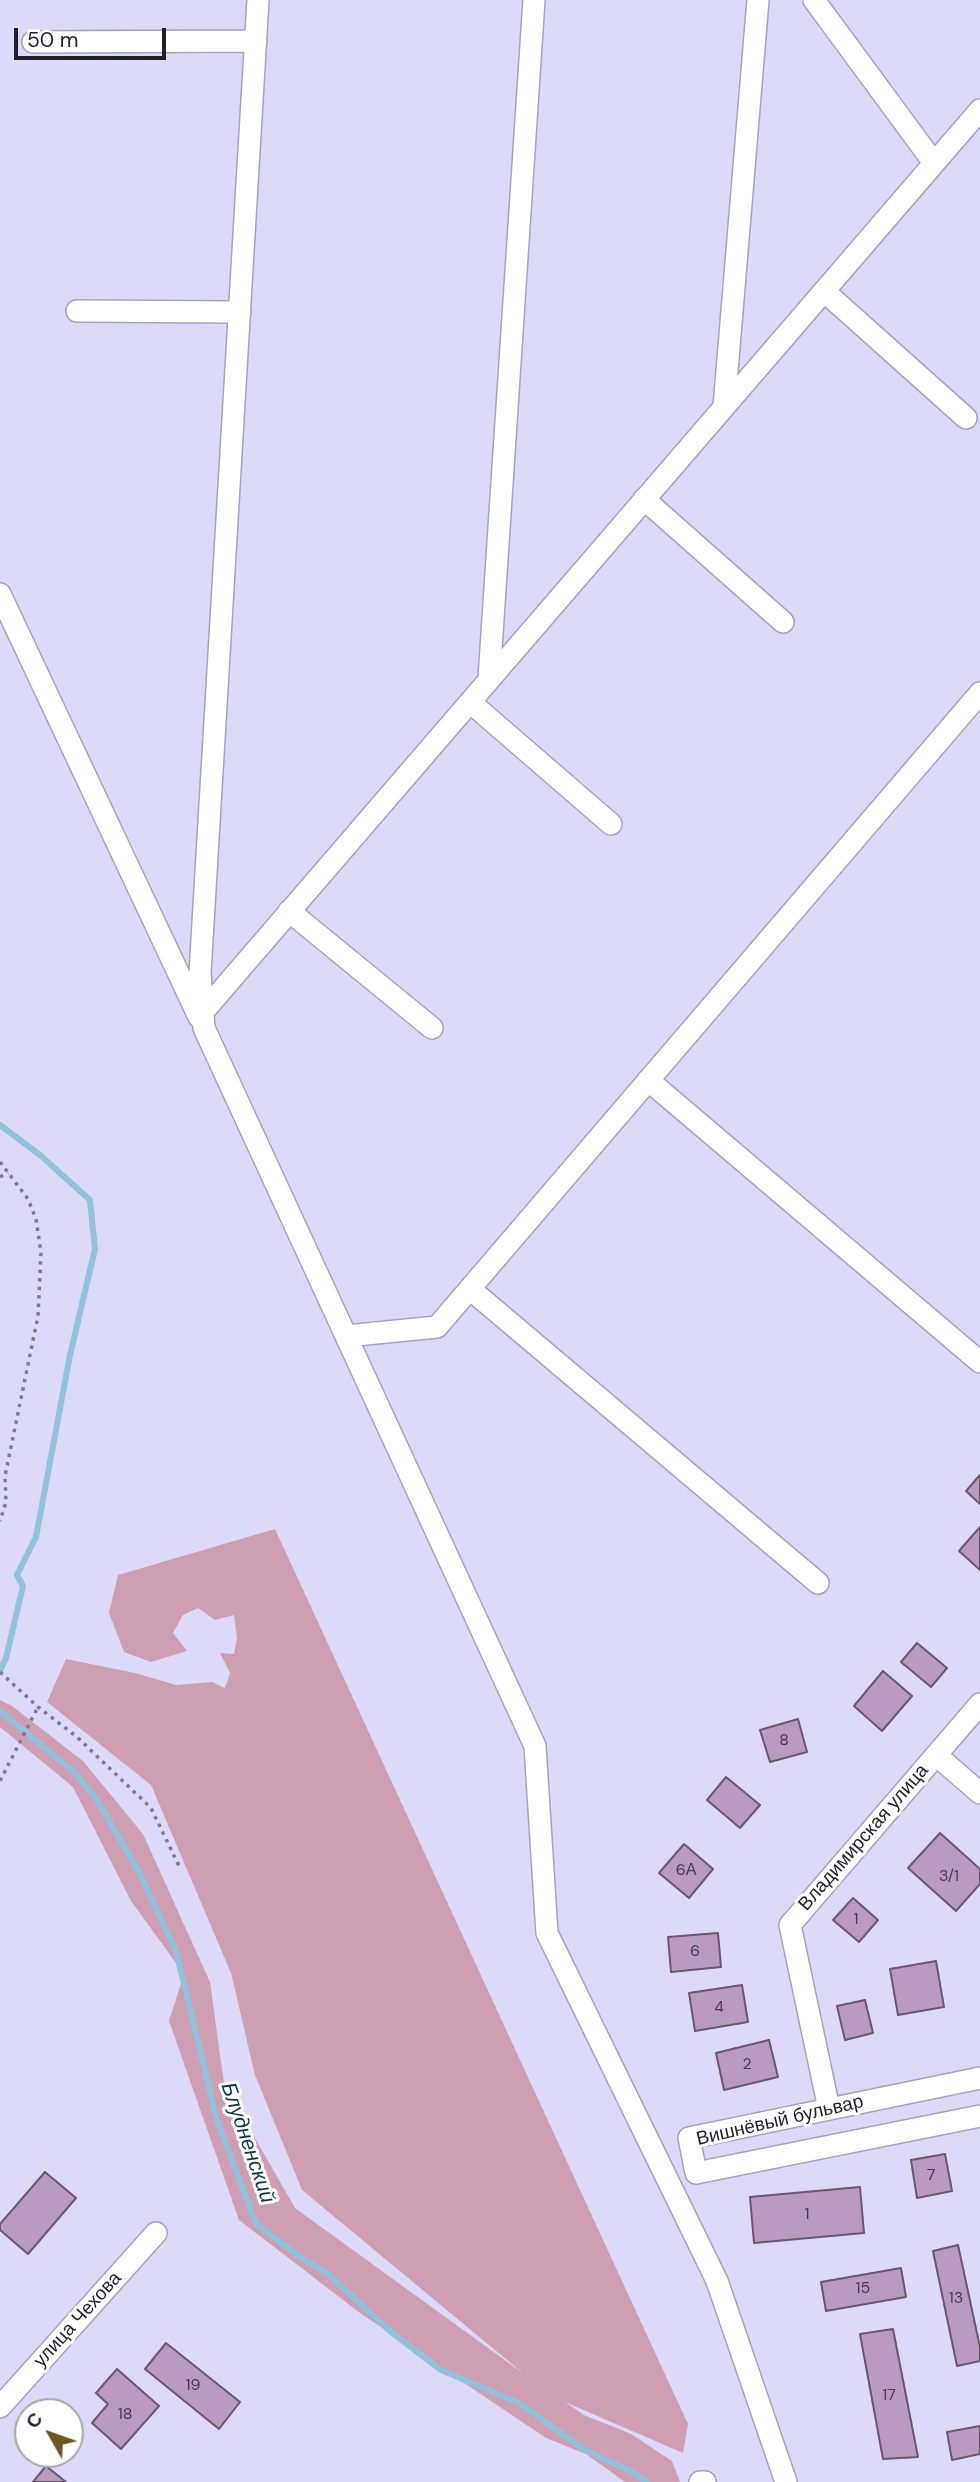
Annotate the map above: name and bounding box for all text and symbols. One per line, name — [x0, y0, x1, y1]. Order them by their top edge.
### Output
scale bar — [18, 14, 170, 58]
text: 50 m — [27, 26, 78, 54]
house number: 8 — [779, 1731, 789, 1751]
street label: Владимирская улица — [794, 1760, 934, 1916]
house number: 6А — [676, 1861, 696, 1881]
house number: 3/1 — [939, 1867, 959, 1887]
house number: 1 — [854, 1910, 858, 1930]
house number: 6 — [690, 1942, 700, 1962]
house number: 4 — [714, 1998, 724, 2018]
house number: 2 — [742, 2055, 752, 2075]
water label: Блудненский — [215, 2079, 279, 2207]
street label: Вишнёвый бульвар — [694, 2091, 866, 2151]
house number: 7 — [927, 2166, 935, 2186]
house number: 1 — [805, 2205, 809, 2225]
street label: улица Чехова — [29, 2268, 127, 2372]
house number: 15 — [856, 2279, 870, 2299]
house number: 13 — [949, 2289, 963, 2309]
house number: 19 — [185, 2376, 201, 2396]
house number: 17 — [882, 2386, 896, 2406]
north arrow — [14, 2398, 84, 2468]
house number: 18 — [118, 2405, 132, 2425]
text: С — [20, 2407, 48, 2434]

